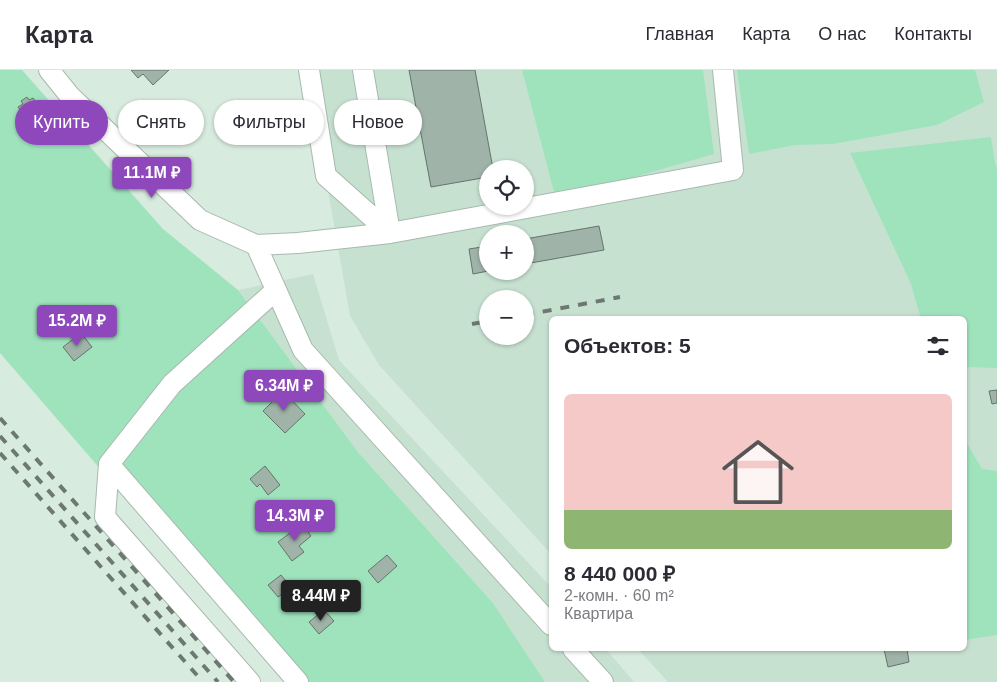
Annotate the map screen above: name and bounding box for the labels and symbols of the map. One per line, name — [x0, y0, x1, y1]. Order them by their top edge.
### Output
pin: 11.1M ₽ — [106, 156, 198, 199]
pin: 15.2M ₽ — [31, 304, 123, 347]
pin: 6.34M ₽ — [238, 370, 330, 412]
pin: 14.3M ₽ — [249, 500, 341, 542]
pin: 8.44M ₽ — [275, 580, 367, 622]

